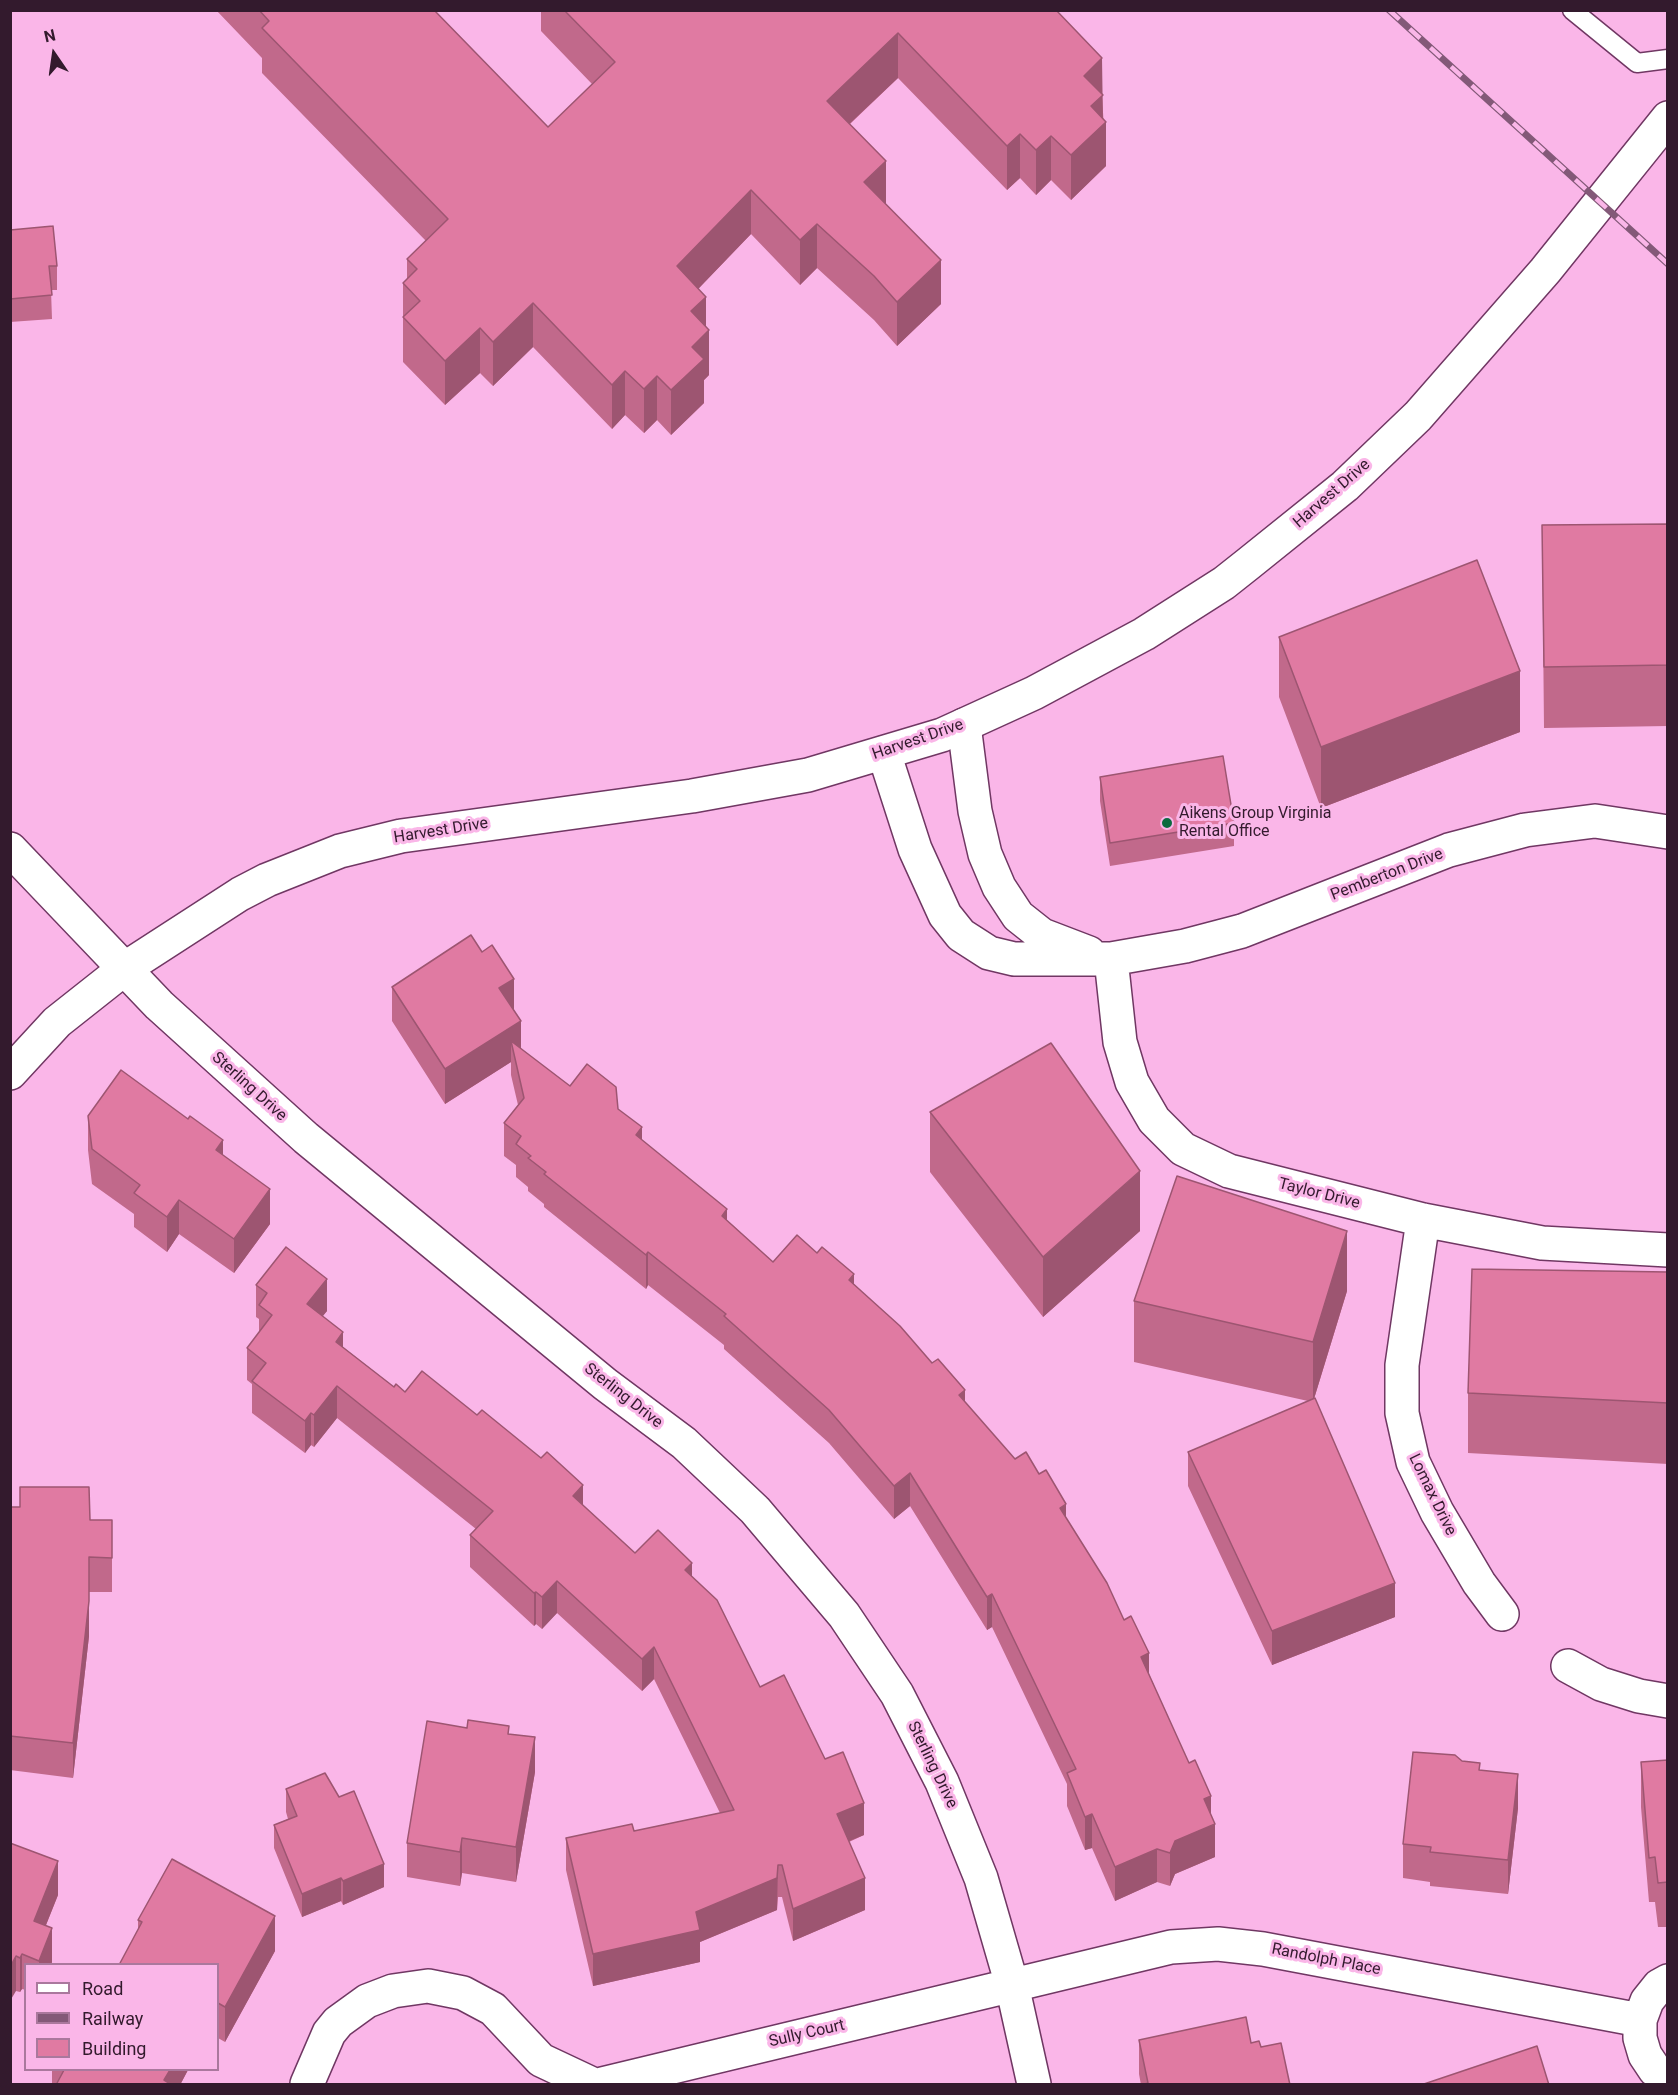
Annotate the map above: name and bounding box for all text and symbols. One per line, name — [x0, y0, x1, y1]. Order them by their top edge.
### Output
north arrow — [24, 24, 84, 84]
text: N — [42, 25, 57, 47]
street label: Harvest Drive — [1290, 456, 1374, 532]
street label: Harvest Drive — [870, 715, 966, 765]
place label: Aikens Group Virginia Rental Office — [1179, 804, 1332, 842]
street label: Harvest Drive — [392, 814, 490, 848]
marker: Aikens Group Virginia Rental Office — [1160, 816, 1174, 830]
street label: Pemberton Drive — [1328, 845, 1446, 905]
street label: Sterling Drive — [208, 1048, 290, 1126]
street label: Taylor Drive — [1276, 1175, 1362, 1213]
street label: Sterling Drive — [580, 1359, 666, 1433]
street label: Lomax Drive — [1404, 1451, 1460, 1539]
street label: Sterling Drive — [903, 1718, 961, 1812]
street label: Randolph Place — [1270, 1940, 1382, 1980]
legend — [24, 1963, 219, 2071]
text: Road — [82, 1978, 123, 1999]
text: Railway — [82, 2008, 143, 2029]
street label: Sully Court — [767, 2016, 847, 2052]
text: Building — [82, 2038, 146, 2059]

